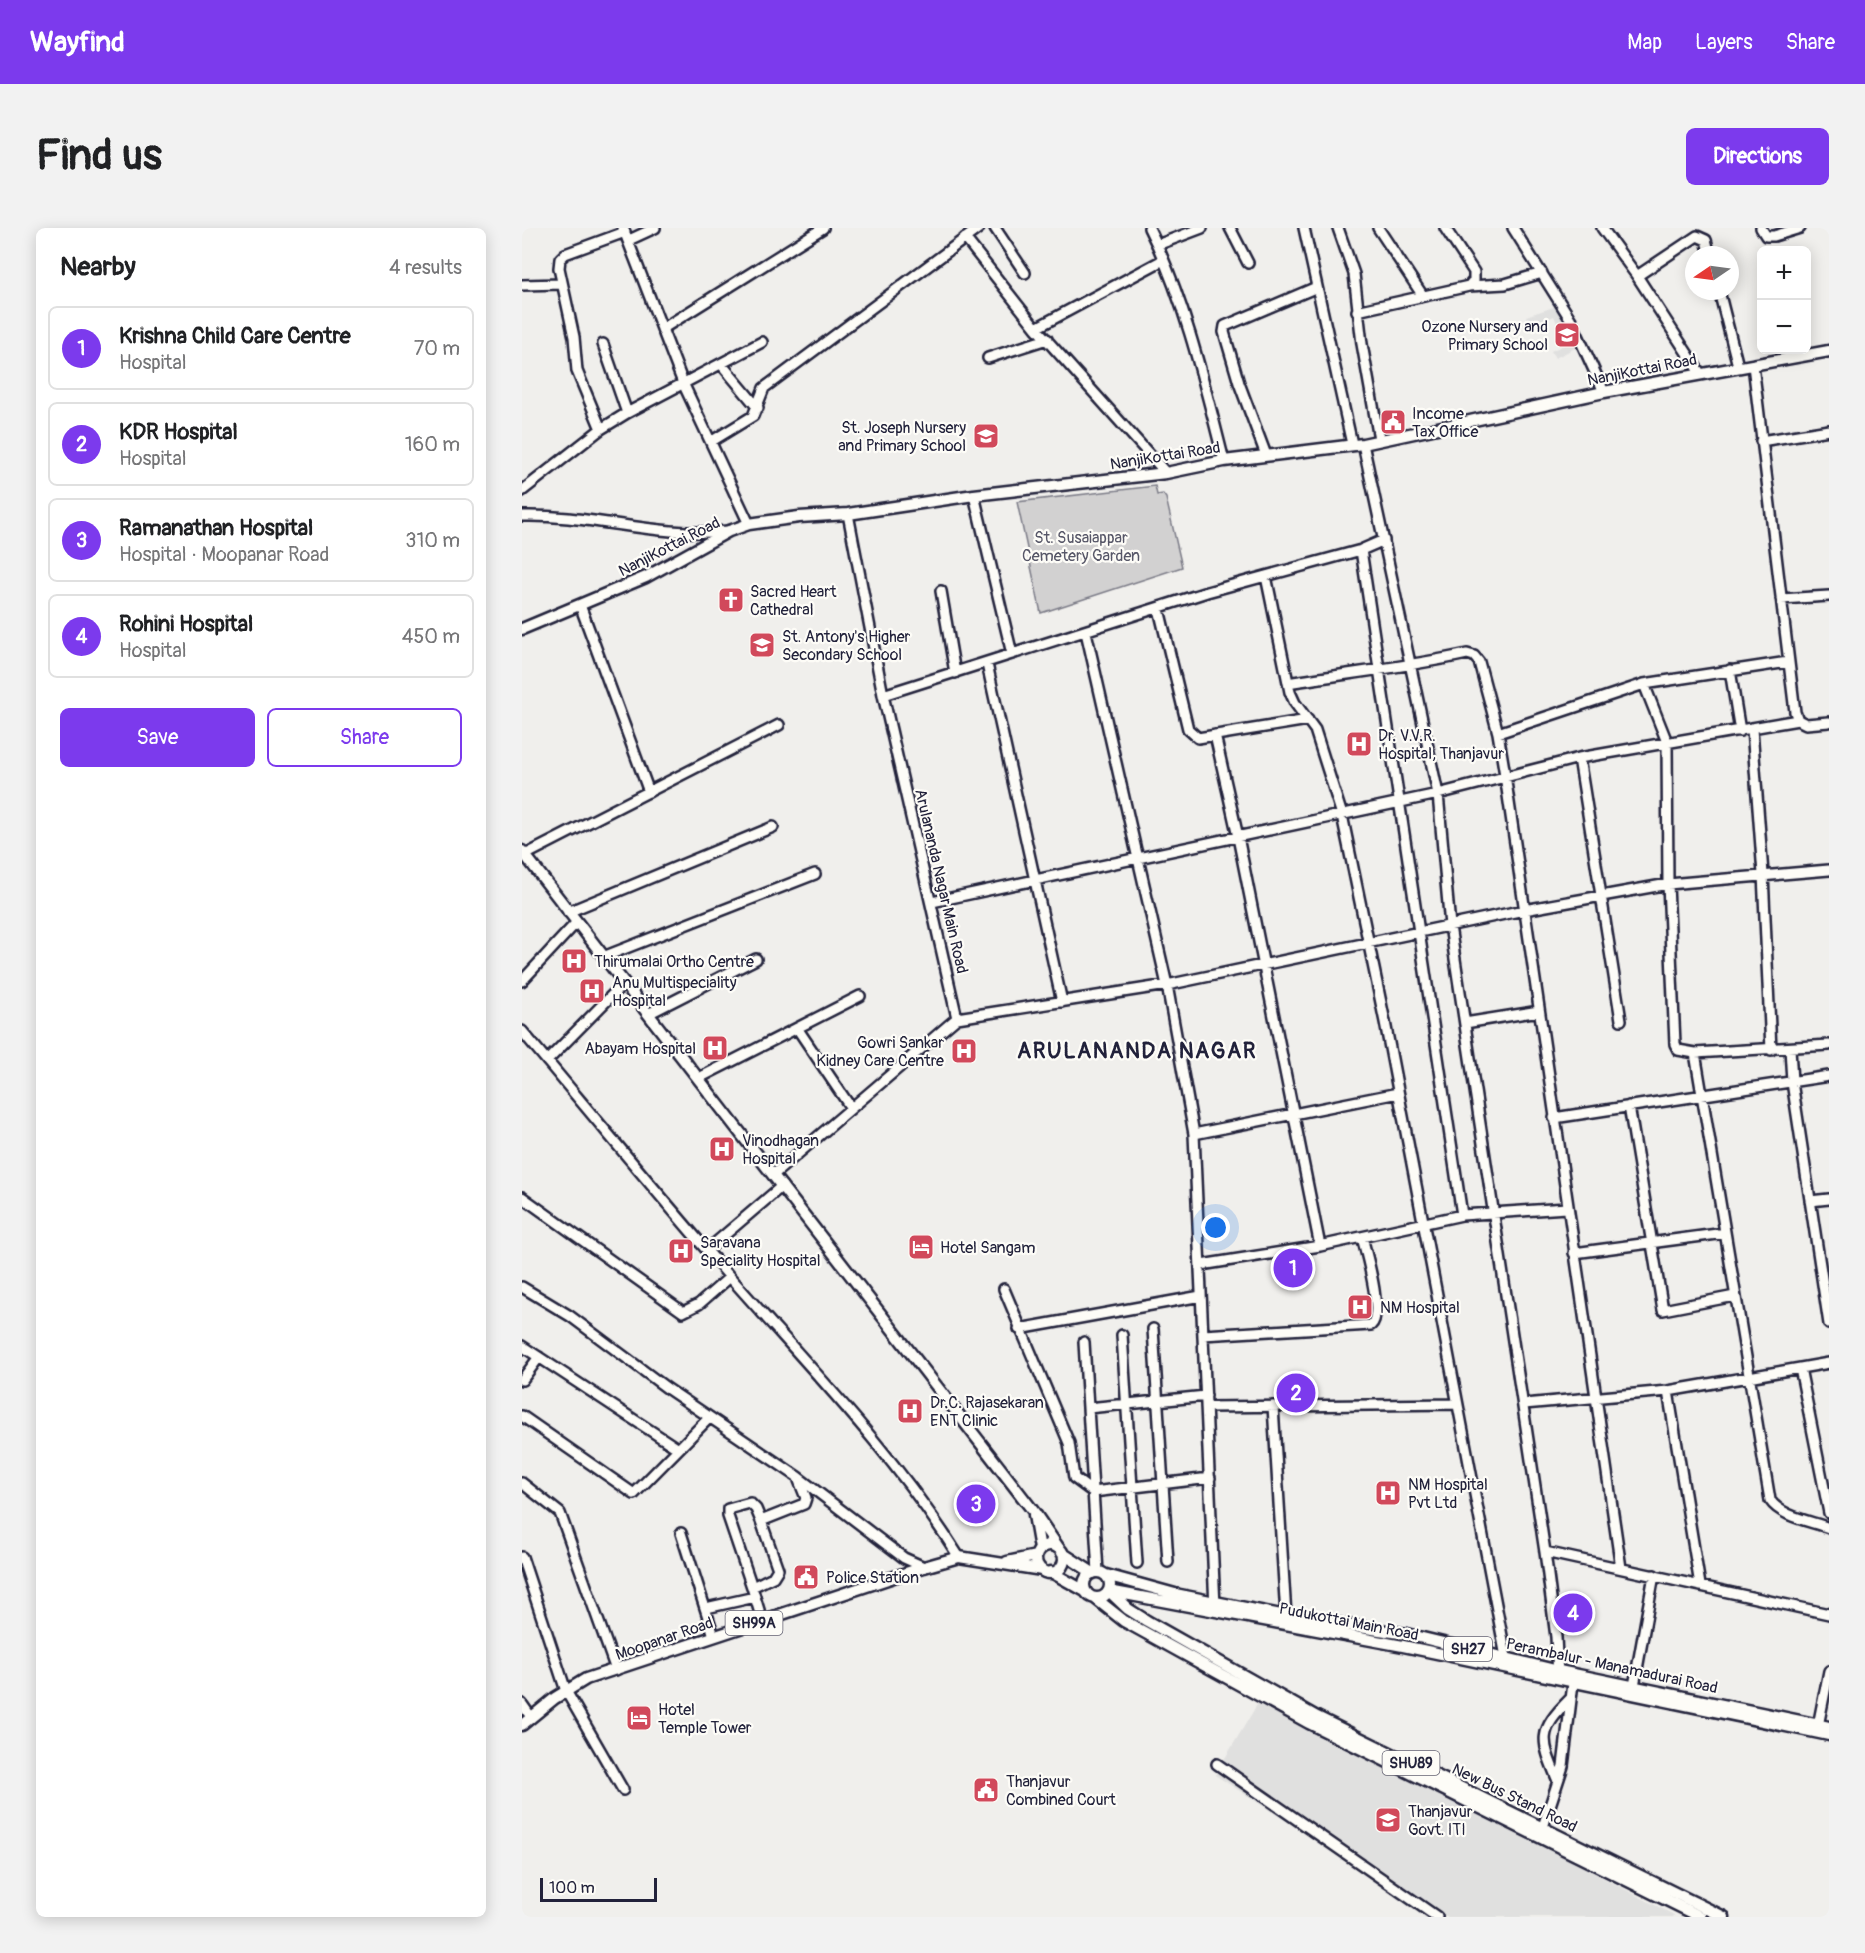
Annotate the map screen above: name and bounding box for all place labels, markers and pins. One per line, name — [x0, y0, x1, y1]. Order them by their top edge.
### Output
place label: Ozone Nursery and Primary School — [1421, 317, 1548, 355]
school or university icon: Ozone Nursery and Primary School — [1552, 320, 1582, 350]
place label: Income Tax Office — [1412, 404, 1478, 442]
public building icon: Income Tax Office — [1378, 407, 1408, 437]
place label: St. Joseph Nursery and Primary School — [838, 418, 966, 456]
school or university icon: St. Joseph Nursery and Primary School — [971, 421, 1001, 451]
place label: Sacred Heart Cathedral — [750, 582, 837, 620]
church icon: Sacred Heart Cathedral — [716, 585, 746, 615]
place label: St. Antony's Higher Secondary School — [782, 627, 911, 665]
school or university icon: St. Antony's Higher Secondary School — [747, 630, 777, 660]
place label: Dr. V.V.R. Hospital, Thanjavur — [1378, 726, 1504, 764]
hospital icon: Dr. V.V.R. Hospital, Thanjavur — [1344, 729, 1374, 759]
hospital icon: Thirumalai Ortho Centre — [559, 946, 589, 976]
place label: Thirumalai Ortho Centre — [594, 952, 754, 972]
place label: Anu Multispeciality Hospital — [612, 973, 737, 1011]
hospital icon: Anu Multispeciality Hospital — [577, 976, 607, 1006]
hospital icon: Abayam Hospital — [700, 1033, 730, 1063]
place label: Gowri Sankar Kidney Care Centre — [816, 1033, 944, 1071]
hospital icon: Gowri Sankar Kidney Care Centre — [949, 1036, 979, 1066]
place label: Abayam Hospital — [584, 1039, 696, 1059]
place label: Vinodhagan Hospital — [742, 1131, 819, 1169]
hospital icon: Vinodhagan Hospital — [707, 1134, 737, 1164]
hotel icon: Hotel Sangam — [906, 1232, 936, 1262]
place label: Saravana Speciality Hospital — [700, 1233, 821, 1271]
hospital icon: Saravana Speciality Hospital — [666, 1236, 696, 1266]
place label: Hotel Sangam — [940, 1238, 1035, 1258]
pin: 1 — [1274, 1246, 1312, 1290]
hospital icon: NM Hospital — [1345, 1292, 1375, 1322]
place label: NM Hospital — [1380, 1298, 1460, 1318]
pin: 2 — [1276, 1370, 1316, 1416]
place label: Dr.C. Rajasekaran ENT Clinic — [930, 1393, 1044, 1431]
hospital icon: Dr.C. Rajasekaran ENT Clinic — [895, 1396, 925, 1426]
place label: NM Hospital Pvt Ltd — [1408, 1475, 1488, 1513]
hospital icon: NM Hospital Pvt Ltd — [1373, 1478, 1403, 1508]
pin: 3 — [956, 1482, 996, 1526]
public building icon: Police Station — [791, 1562, 821, 1592]
place label: Police Station — [826, 1568, 919, 1588]
pin: 4 — [1554, 1590, 1592, 1636]
place label: Hotel Temple Tower — [658, 1700, 752, 1738]
hotel icon: Hotel Temple Tower — [624, 1703, 654, 1733]
place label: Thanjavur Combined Court — [1006, 1772, 1116, 1810]
public building icon: Thanjavur Combined Court — [971, 1775, 1001, 1805]
place label: Thanjavur Govt. ITI — [1408, 1802, 1473, 1840]
school or university icon: Thanjavur Govt. ITI — [1373, 1805, 1403, 1835]

